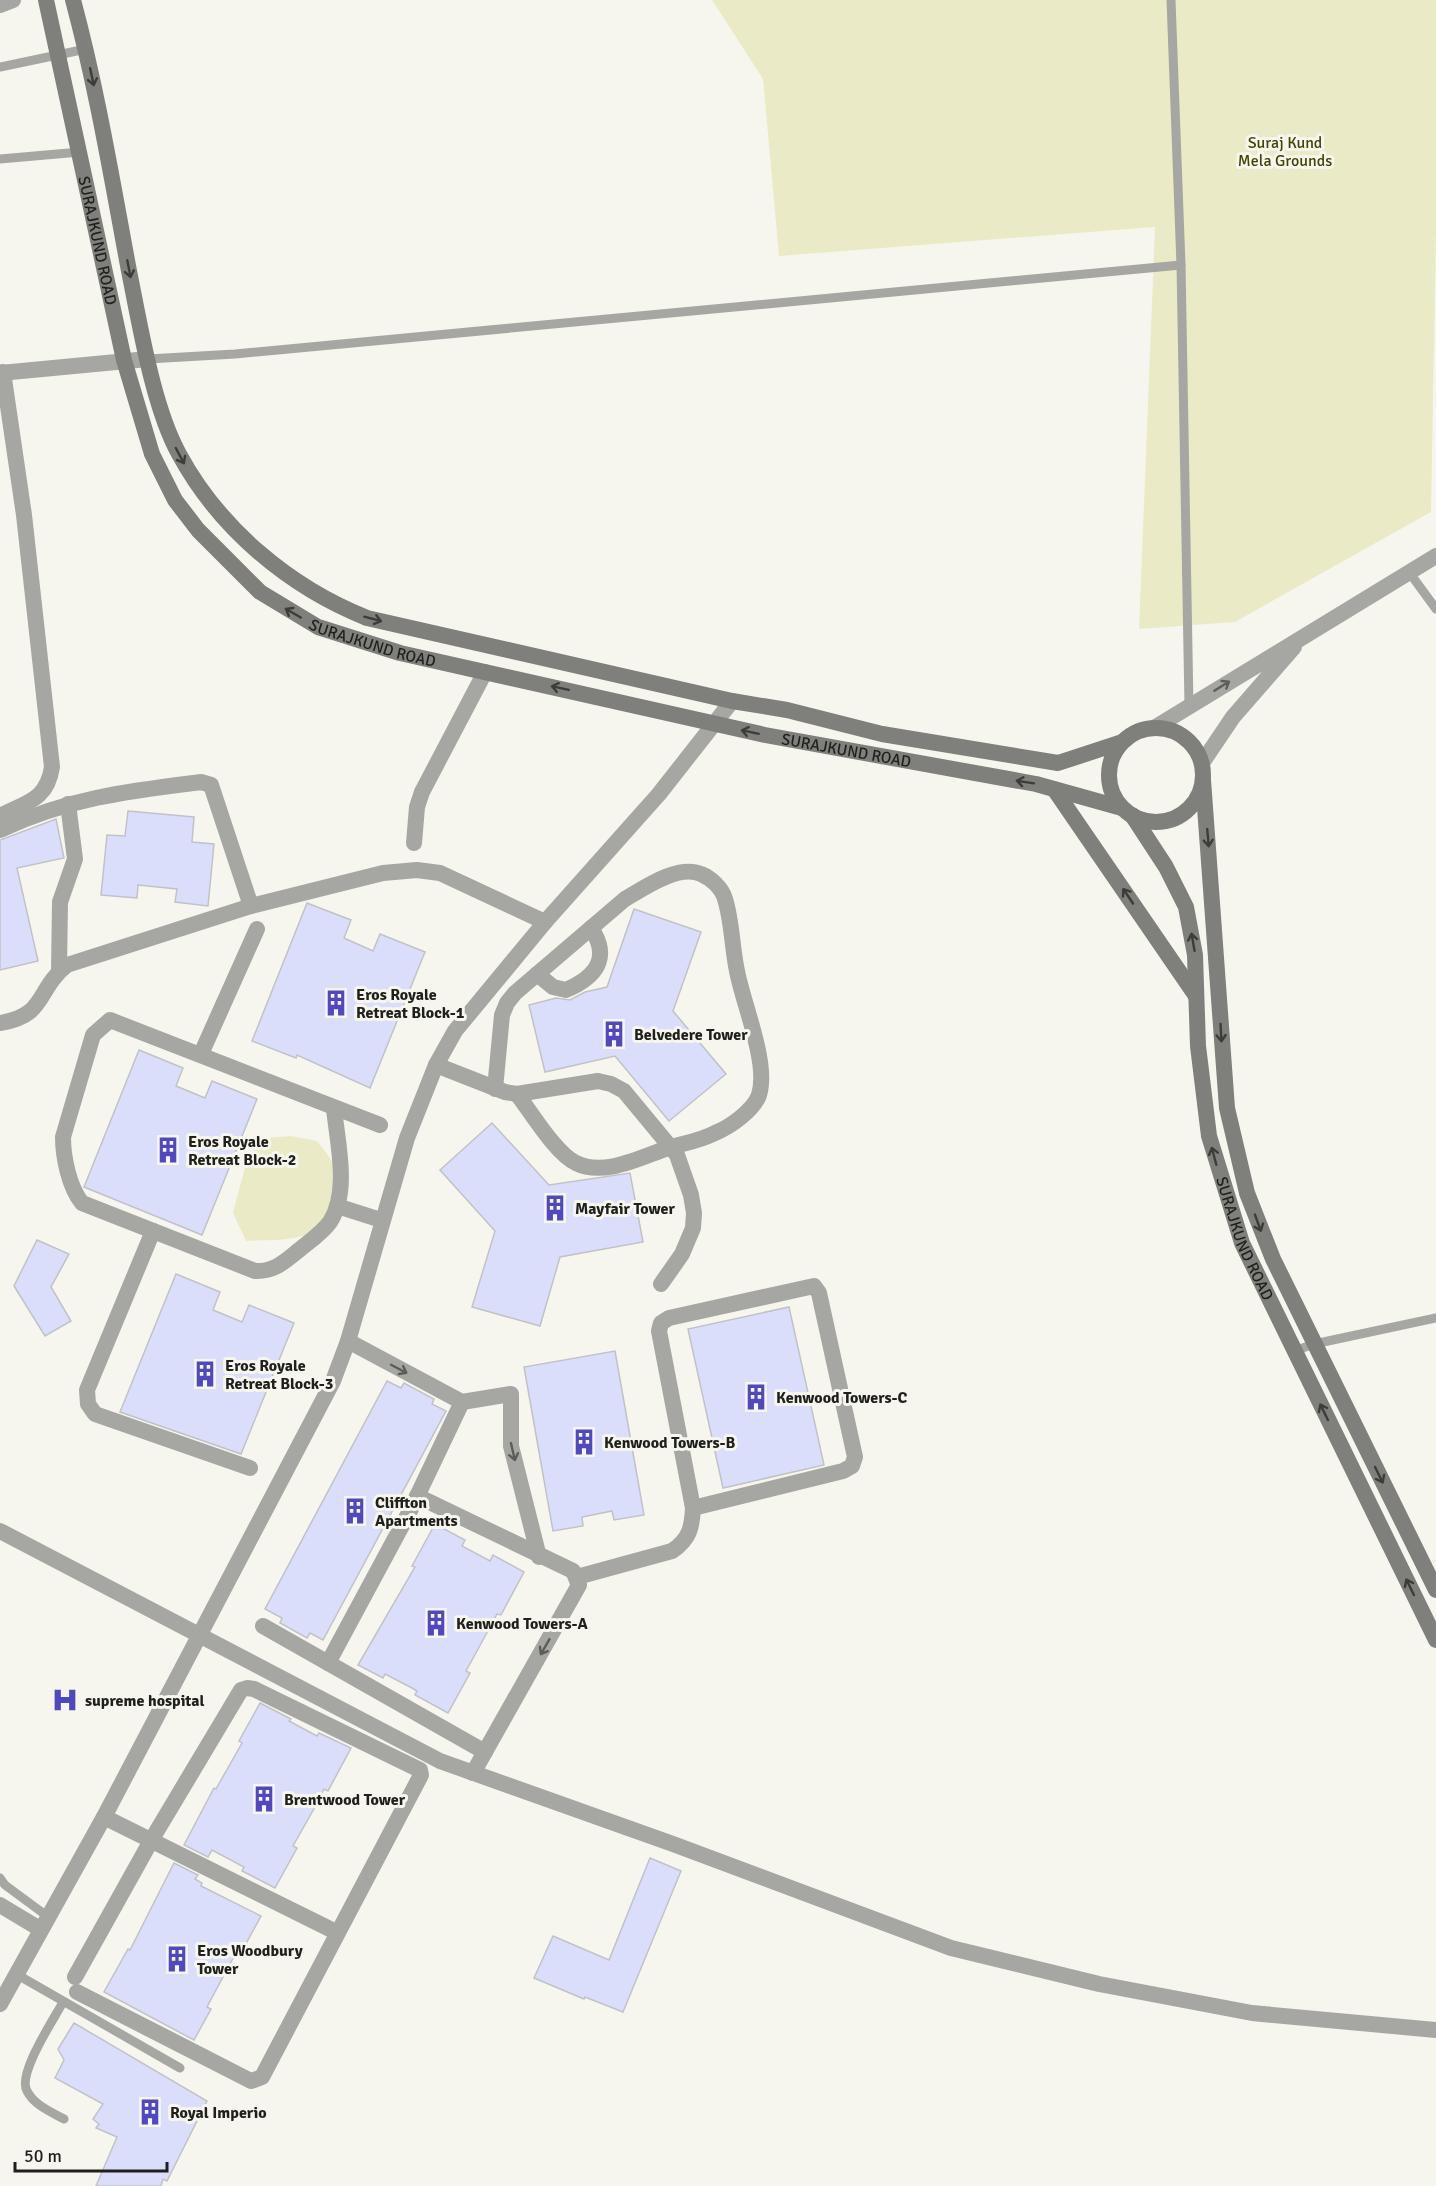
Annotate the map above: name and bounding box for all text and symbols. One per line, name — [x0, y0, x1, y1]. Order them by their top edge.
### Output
one-way arrow — [86, 68, 98, 87]
park label: Suraj Kund Mela Grounds — [1238, 133, 1332, 171]
street label: SURAJKUND ROAD — [73, 174, 121, 307]
one-way arrow — [124, 258, 135, 278]
one-way arrow — [175, 447, 187, 465]
one-way arrow — [285, 607, 302, 619]
one-way arrow — [363, 614, 382, 625]
street label: SURAJKUND ROAD — [305, 615, 438, 672]
one-way arrow — [1213, 679, 1230, 691]
one-way arrow — [551, 682, 570, 694]
one-way arrow — [741, 726, 760, 737]
street label: SURAJKUND ROAD — [780, 729, 913, 772]
one-way arrow — [1015, 776, 1035, 787]
one-way arrow — [1203, 828, 1214, 848]
one-way arrow — [1121, 888, 1134, 905]
one-way arrow — [1187, 933, 1198, 952]
place label: Eros Royale Retreat Block-1 — [356, 985, 465, 1023]
building icon: Eros Royale Retreat Block-1 — [321, 988, 351, 1018]
building icon: Belvedere Tower — [599, 1019, 629, 1049]
one-way arrow — [1215, 1022, 1226, 1042]
place label: Belvedere Tower — [634, 1025, 748, 1045]
place label: Eros Royale Retreat Block-2 — [188, 1132, 297, 1170]
building icon: Eros Royale Retreat Block-2 — [153, 1135, 183, 1165]
one-way arrow — [1208, 1147, 1220, 1166]
street label: SURAJKUND ROAD — [1211, 1174, 1277, 1304]
building icon: Mayfair Tower — [540, 1193, 570, 1223]
place label: Mayfair Tower — [575, 1199, 676, 1219]
one-way arrow — [1254, 1213, 1265, 1232]
place label: Eros Royale Retreat Block-3 — [225, 1356, 334, 1394]
building icon: Eros Royale Retreat Block-3 — [190, 1359, 220, 1389]
one-way arrow — [390, 1363, 407, 1375]
building icon: Kenwood Towers-C — [741, 1382, 771, 1412]
place label: Kenwood Towers-C — [776, 1388, 908, 1408]
one-way arrow — [1318, 1404, 1329, 1422]
building icon: Kenwood Towers-B — [569, 1427, 599, 1457]
place label: Kenwood Towers-B — [604, 1433, 736, 1453]
one-way arrow — [507, 1443, 519, 1462]
one-way arrow — [1374, 1465, 1385, 1483]
place label: Cliffton Apartments — [375, 1493, 458, 1531]
building icon: Cliffton Apartments — [340, 1496, 370, 1526]
one-way arrow — [1404, 1579, 1416, 1597]
building icon: Kenwood Towers-A — [421, 1608, 451, 1638]
place label: Kenwood Towers-A — [456, 1614, 589, 1634]
one-way arrow — [539, 1639, 551, 1656]
hospital icon: supreme hospital — [50, 1685, 80, 1715]
place label: supreme hospital — [85, 1691, 205, 1711]
building icon: Brentwood Tower — [249, 1784, 279, 1814]
place label: Brentwood Tower — [284, 1790, 406, 1810]
place label: Eros Woodbury Tower — [197, 1941, 303, 1979]
building icon: Eros Woodbury Tower — [162, 1944, 192, 1974]
building icon: Royal Imperio — [135, 2097, 165, 2127]
place label: Royal Imperio — [170, 2103, 267, 2123]
scale bar — [15, 2135, 166, 2173]
text: 50 m — [24, 2145, 62, 2167]

